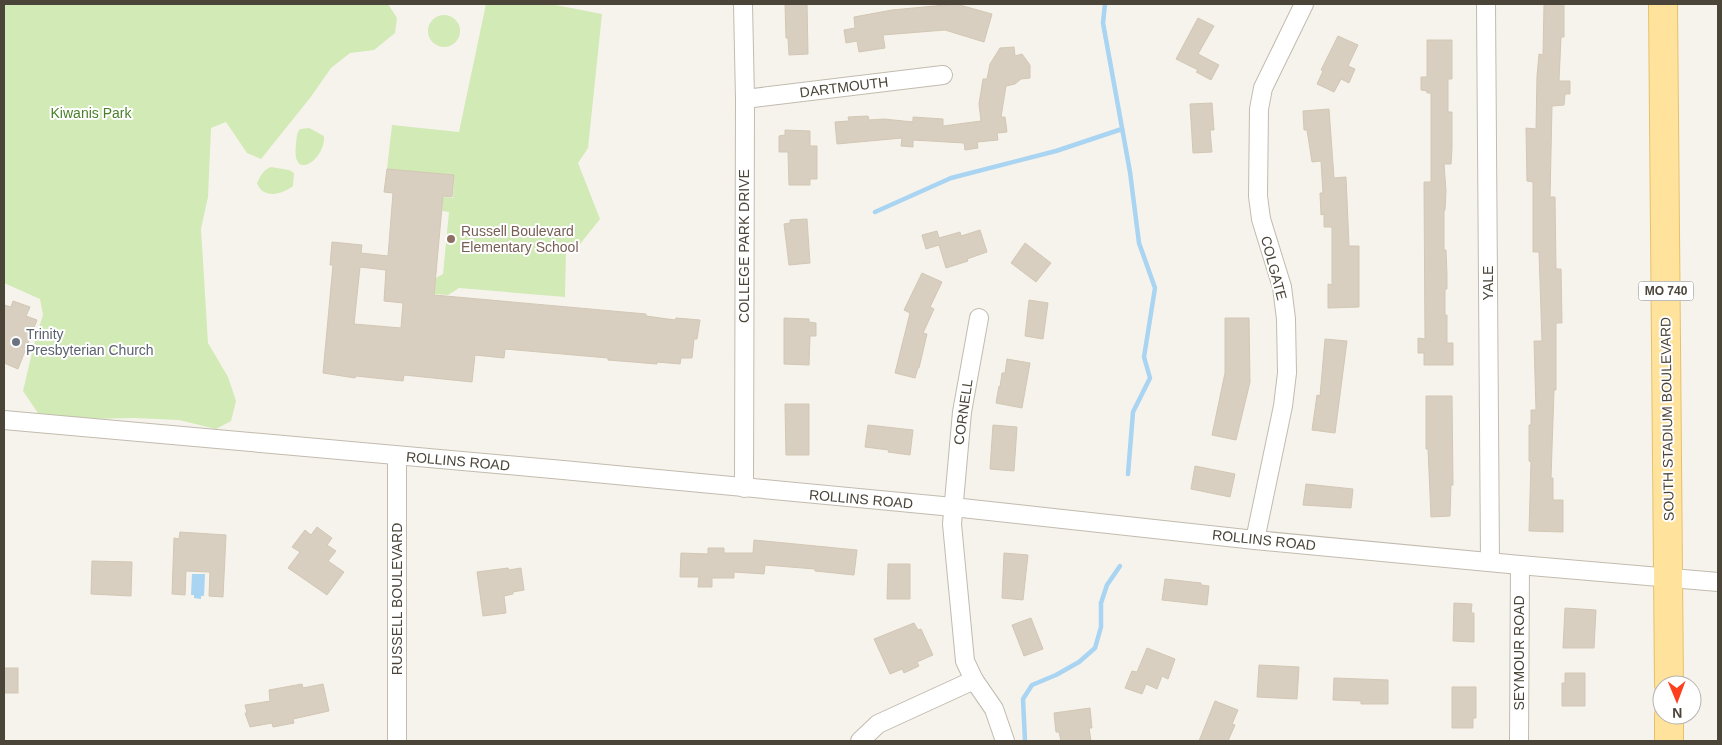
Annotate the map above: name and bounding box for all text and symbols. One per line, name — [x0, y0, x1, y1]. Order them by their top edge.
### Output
street label: DARTMOUTH — [799, 74, 889, 100]
park label: Kiwanis Park — [51, 105, 132, 121]
street label: COLLEGE PARK DRIVE — [736, 169, 752, 323]
place label: Russell Boulevard Elementary School — [461, 223, 579, 255]
marker: Russell Boulevard Elementary School — [445, 233, 457, 245]
street label: COLGATE — [1258, 234, 1290, 302]
street label: YALE — [1480, 266, 1496, 300]
road number: MO 740 — [1638, 282, 1694, 300]
street label: SOUTH STADIUM BOULEVARD — [1657, 317, 1677, 521]
place label: Trinity Presbyterian Church — [26, 326, 154, 358]
marker: Trinity Presbyterian Church — [10, 336, 22, 348]
street label: CORNELL — [950, 378, 976, 446]
street label: ROLLINS ROAD — [405, 448, 511, 474]
street label: ROLLINS ROAD — [808, 486, 914, 512]
street label: RUSSELL BOULEVARD — [389, 523, 405, 675]
street label: ROLLINS ROAD — [1211, 527, 1317, 553]
street label: SEYMOUR ROAD — [1511, 595, 1527, 711]
north arrow — [1652, 675, 1702, 725]
text: N — [1672, 705, 1682, 721]

